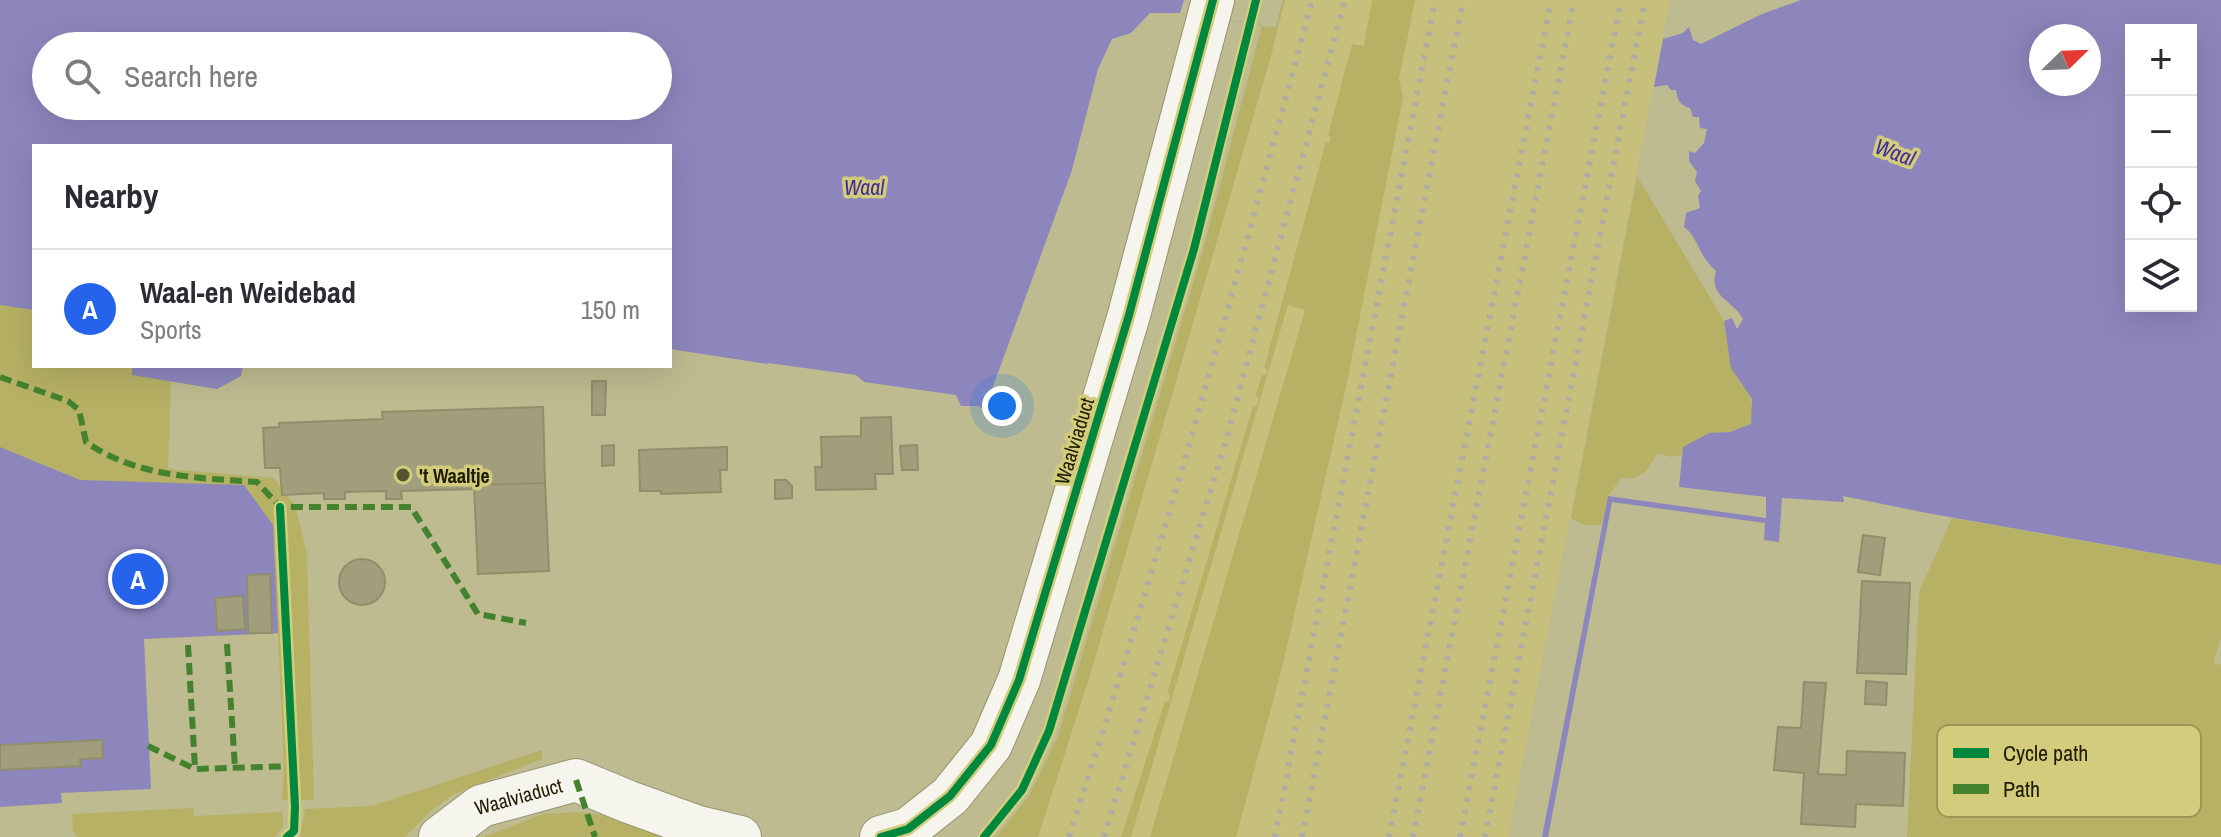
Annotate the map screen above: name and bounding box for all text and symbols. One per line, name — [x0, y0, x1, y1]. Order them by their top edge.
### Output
north arrow — [2029, 24, 2101, 96]
map controls — [2125, 24, 2197, 312]
button: + — [2125, 24, 2197, 96]
search box — [32, 32, 672, 120]
icon: search — [60, 54, 104, 98]
text: Search here — [124, 56, 258, 96]
button: − — [2125, 96, 2197, 168]
water label: Waal — [1871, 131, 1920, 173]
button: locate — [2125, 168, 2197, 240]
water label: Waal — [844, 172, 885, 202]
text: Nearby — [64, 173, 159, 219]
button: layers — [2125, 240, 2197, 312]
text: Waal-en Weidebad — [140, 272, 356, 312]
text: A — [82, 292, 98, 327]
text: 150 m — [581, 292, 640, 327]
text: Sports — [140, 312, 202, 347]
your location — [982, 386, 1022, 426]
street label: Waalviaduct — [1048, 394, 1100, 488]
place label: 't Waaltje — [419, 462, 490, 489]
marker: 't Waaltje — [394, 466, 412, 484]
pin: A — [112, 549, 164, 609]
legend — [1937, 725, 2201, 817]
text: Cycle path — [2003, 738, 2088, 768]
street label: Waalviaduct — [471, 771, 565, 821]
text: Path — [2003, 774, 2040, 804]

